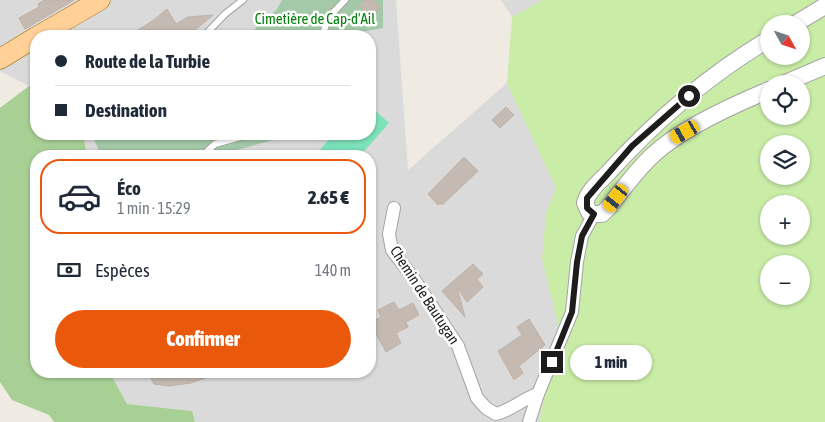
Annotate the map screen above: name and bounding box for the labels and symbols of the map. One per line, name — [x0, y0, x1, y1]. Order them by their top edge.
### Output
park label: Cimetière de Cap-d'Ail — [255, 10, 375, 27]
north arrow — [760, 15, 810, 65]
route start — [678, 85, 700, 107]
car — [668, 118, 701, 146]
car — [600, 182, 631, 214]
street label: Chemin de Bautugan — [387, 243, 463, 347]
callout: 1 min — [570, 344, 652, 380]
route end — [541, 351, 563, 373]

